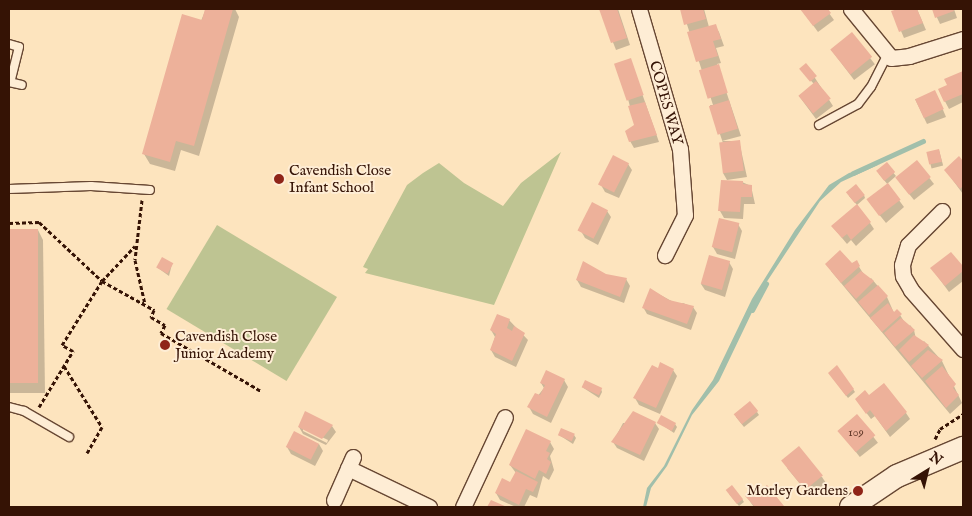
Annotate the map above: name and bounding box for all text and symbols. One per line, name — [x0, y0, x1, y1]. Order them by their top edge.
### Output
street label: COPES WAY — [645, 59, 687, 147]
place label: Cavendish Close Infant School — [289, 161, 391, 196]
marker: Cavendish Close Infant School — [273, 173, 285, 185]
place label: Cavendish Close Junior Academy — [175, 327, 277, 362]
marker: Cavendish Close Junior Academy — [159, 339, 171, 351]
house number: 109 — [848, 426, 864, 440]
north arrow — [902, 446, 952, 496]
text: N — [926, 448, 946, 470]
place label: Morley Gardens — [747, 482, 848, 500]
marker: Morley Gardens — [852, 485, 864, 497]

